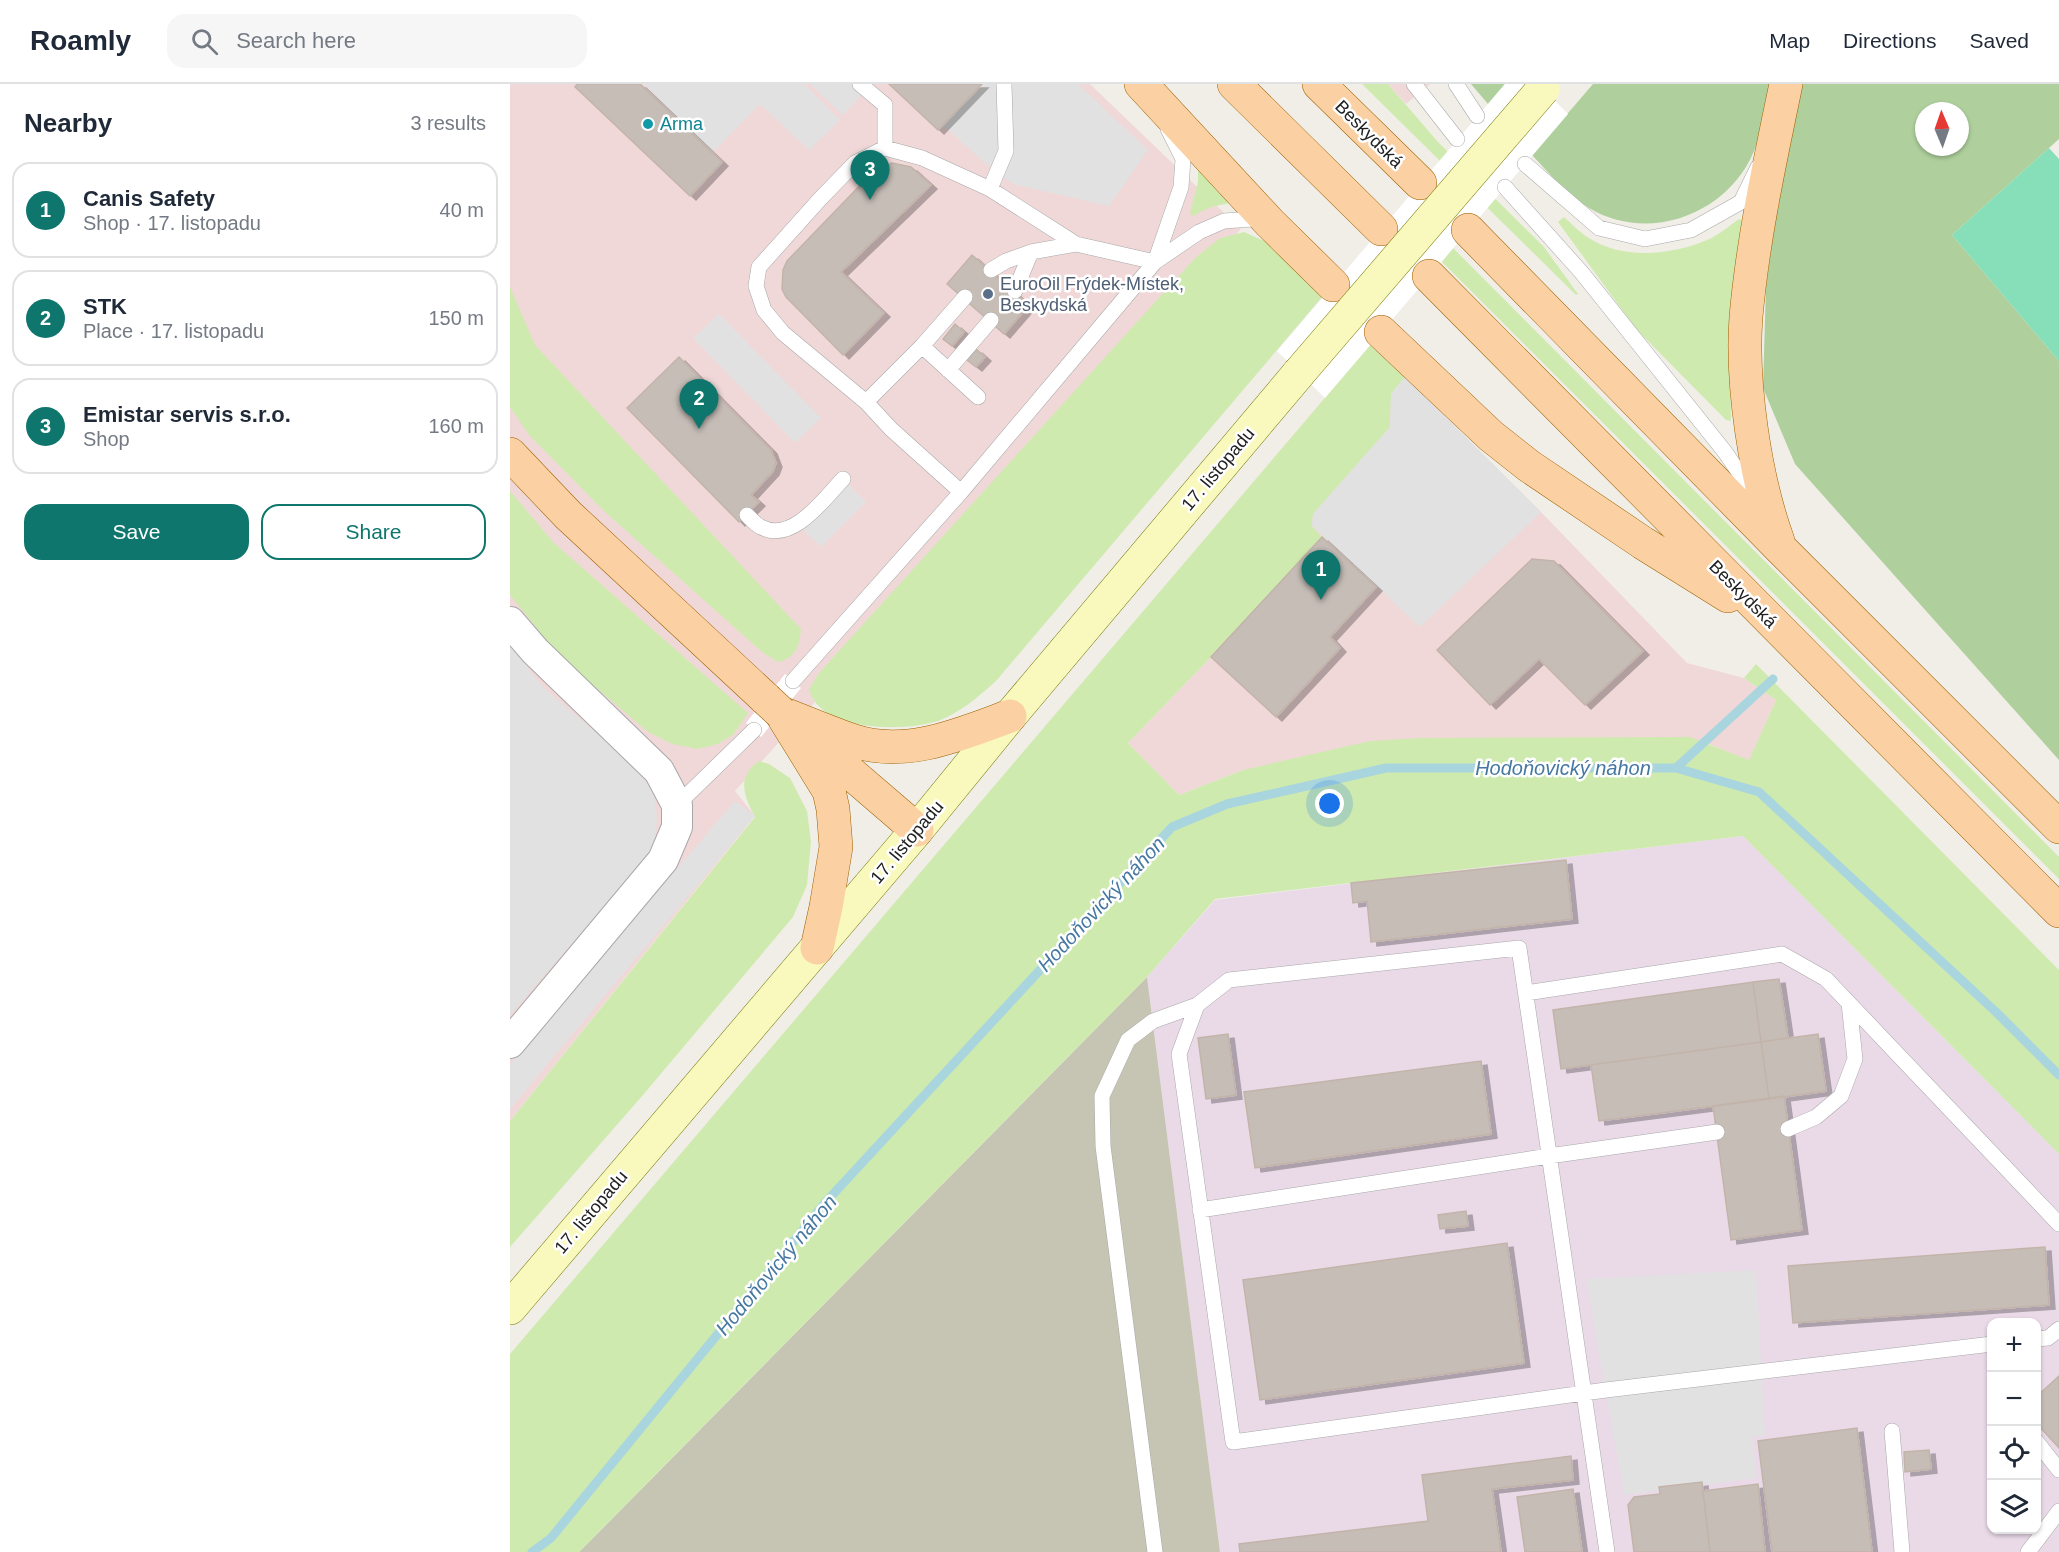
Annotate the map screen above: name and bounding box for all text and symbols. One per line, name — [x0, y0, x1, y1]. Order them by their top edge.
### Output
search box — [167, 14, 587, 68]
text: Roamly — [30, 25, 131, 56]
icon: search — [188, 25, 221, 58]
text: Search here — [236, 28, 356, 53]
text: Map — [1769, 29, 1810, 52]
text: Directions — [1843, 29, 1936, 52]
text: Saved — [1969, 29, 2029, 52]
street label: Beskydská — [1331, 96, 1408, 173]
north arrow — [1915, 102, 1969, 156]
text: Nearby — [24, 108, 112, 138]
text: 3 results — [410, 112, 486, 134]
place label: Arma — [660, 114, 704, 134]
marker: Arma — [641, 117, 655, 131]
pin: 3 — [850, 150, 890, 200]
text: Canis Safety — [83, 186, 215, 211]
text: 1 — [40, 199, 51, 221]
text: 40 m — [440, 199, 484, 221]
text: Shop · 17. listopadu — [83, 212, 261, 234]
place label: EuroOil Frýdek-Místek, Beskydská — [1000, 274, 1184, 315]
marker: EuroOil Frýdek-Místek, Beskydská — [981, 287, 995, 301]
text: STK — [83, 294, 127, 319]
text: 2 — [40, 307, 51, 329]
text: 150 m — [428, 307, 484, 329]
text: Place · 17. listopadu — [83, 320, 264, 342]
pin: 2 — [680, 380, 718, 429]
text: Emistar servis s.r.o. — [83, 402, 291, 427]
text: 3 — [40, 415, 51, 437]
text: 160 m — [428, 415, 484, 437]
street label: 17. listopadu — [1178, 423, 1258, 515]
text: Shop — [83, 428, 130, 450]
button: Save — [24, 504, 249, 560]
button: Share — [261, 504, 486, 560]
pin: 1 — [1302, 550, 1340, 600]
street label: Beskydská — [1705, 556, 1782, 633]
water label: Hodoňovický náhon — [1475, 757, 1651, 779]
your location — [1315, 789, 1344, 818]
street label: 17. listopadu — [867, 796, 947, 888]
water label: Hodoňovický náhon — [1033, 832, 1169, 976]
street label: 17. listopadu — [551, 1166, 631, 1258]
water label: Hodoňovický náhon — [711, 1191, 841, 1339]
map controls — [1987, 1318, 2041, 1534]
button: + — [1987, 1318, 2041, 1372]
button: − — [1987, 1372, 2041, 1426]
button: locate — [1987, 1426, 2041, 1480]
button: layers — [1987, 1480, 2041, 1534]

